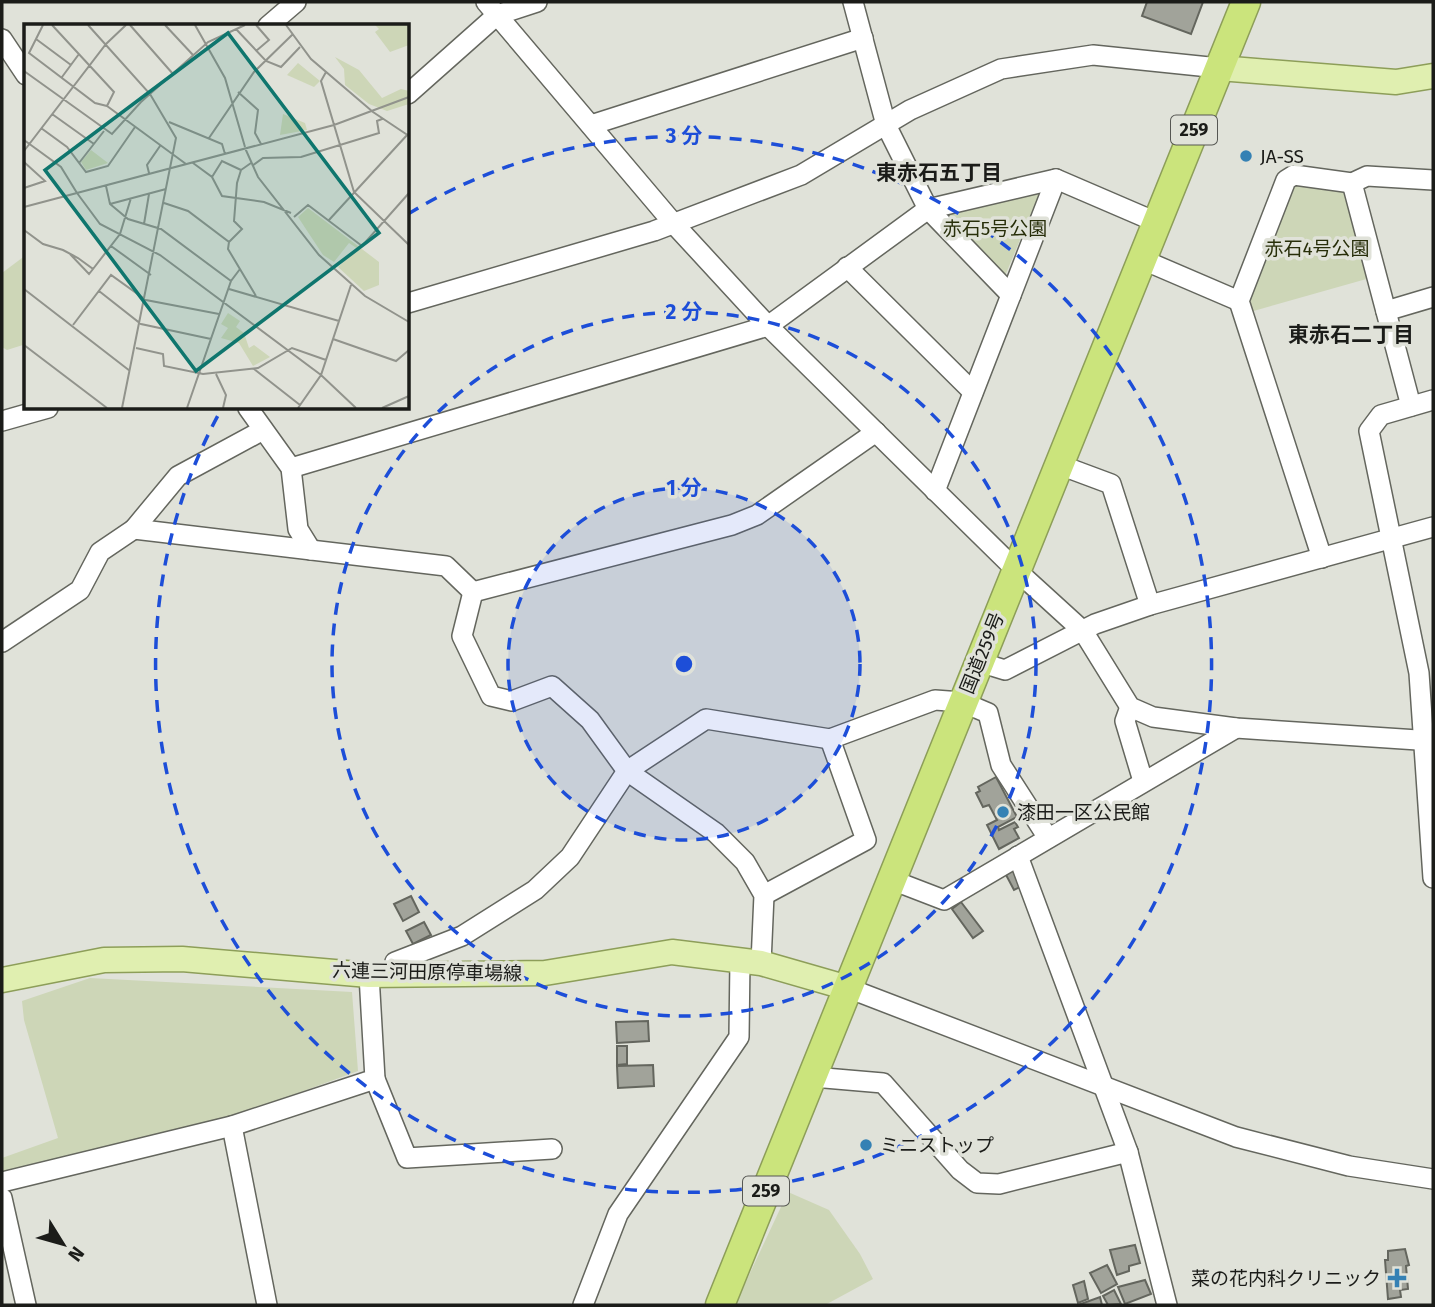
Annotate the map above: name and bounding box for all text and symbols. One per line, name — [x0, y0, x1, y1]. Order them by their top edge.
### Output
inset map — [24, 24, 410, 410]
road number: 259 — [1171, 116, 1217, 145]
text: 3 分 — [665, 123, 702, 149]
place label: JA-SS — [1260, 145, 1304, 168]
marker: JA-SS — [1238, 148, 1254, 164]
district label: 東赤石五丁目 — [876, 160, 1002, 186]
park label: 赤石5号公園 — [943, 217, 1047, 240]
park label: 赤石4号公園 — [1264, 237, 1370, 260]
text: 2 分 — [666, 299, 702, 325]
district label: 東赤石二丁目 — [1288, 322, 1414, 348]
text: 1 分 — [666, 475, 702, 501]
street label: 国道259号 — [955, 609, 1009, 697]
centre of rings — [672, 652, 696, 676]
place label: 漆田一区公民館 — [1017, 801, 1150, 824]
marker: 漆田一区公民館 — [995, 804, 1011, 820]
street label: 六連三河田原停車場線 — [332, 959, 522, 985]
place label: ミニストップ — [880, 1134, 994, 1157]
marker: ミニストップ — [858, 1137, 874, 1153]
road number: 259 — [743, 1176, 789, 1206]
north arrow — [28, 1209, 98, 1279]
text: N — [63, 1242, 89, 1266]
place label: 菜の花内科クリニック — [1191, 1267, 1381, 1290]
marker: 菜の花内科クリニック — [1387, 1268, 1407, 1288]

